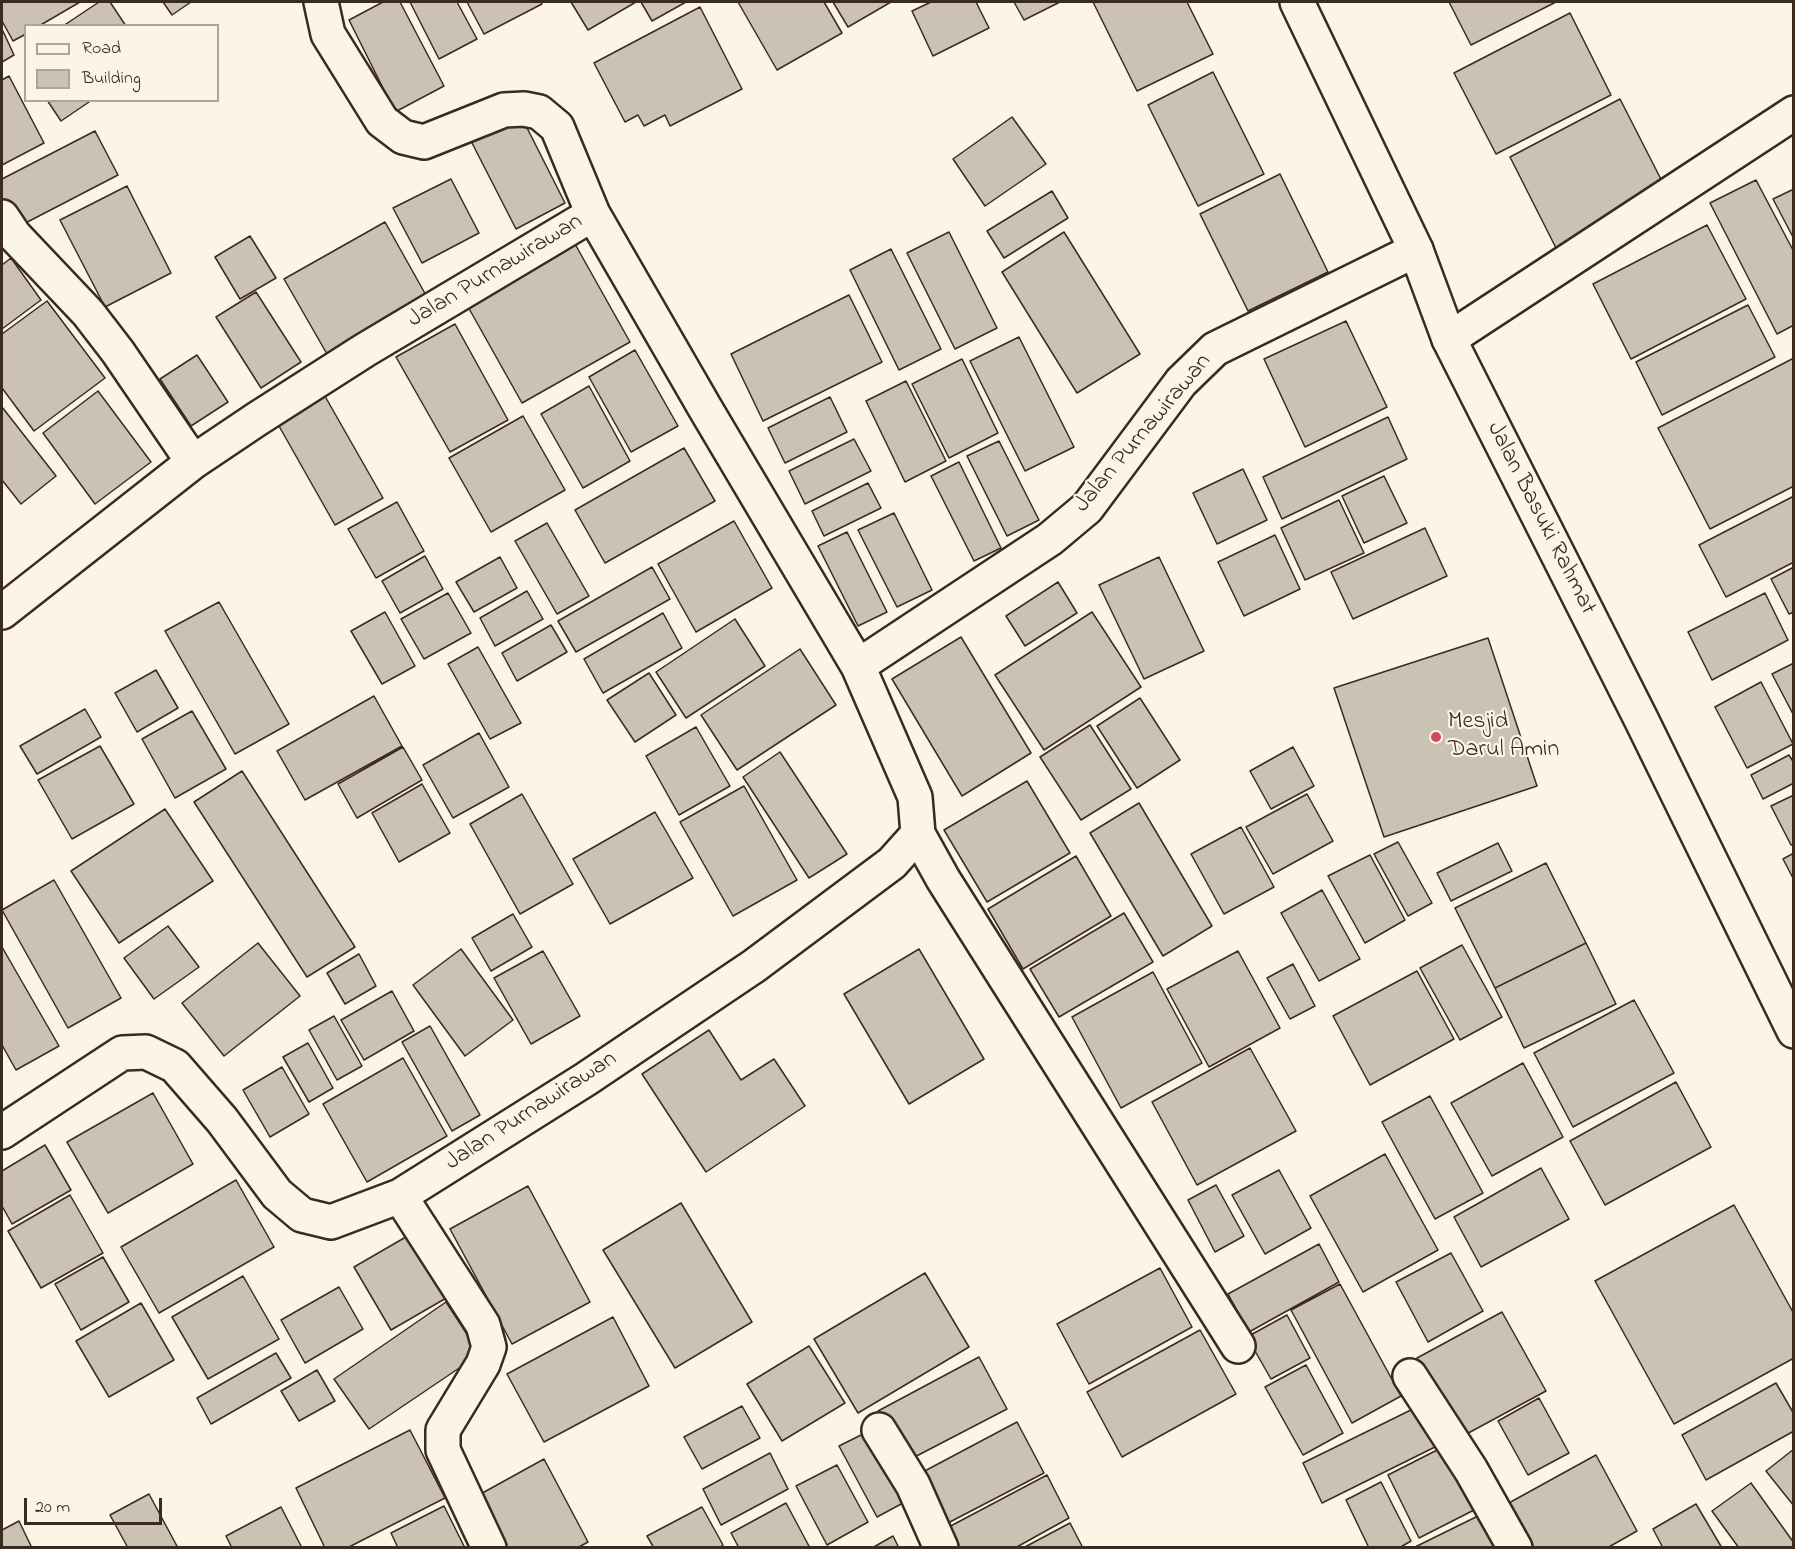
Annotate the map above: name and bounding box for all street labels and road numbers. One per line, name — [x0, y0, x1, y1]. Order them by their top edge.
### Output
street label: Jalan Purnawirawan — [403, 208, 589, 336]
street label: Jalan Purnawirawan — [1069, 349, 1219, 519]
street label: Jalan Basuki Rahmat — [1479, 418, 1601, 620]
street label: Jalan Purnawirawan — [441, 1046, 623, 1178]

